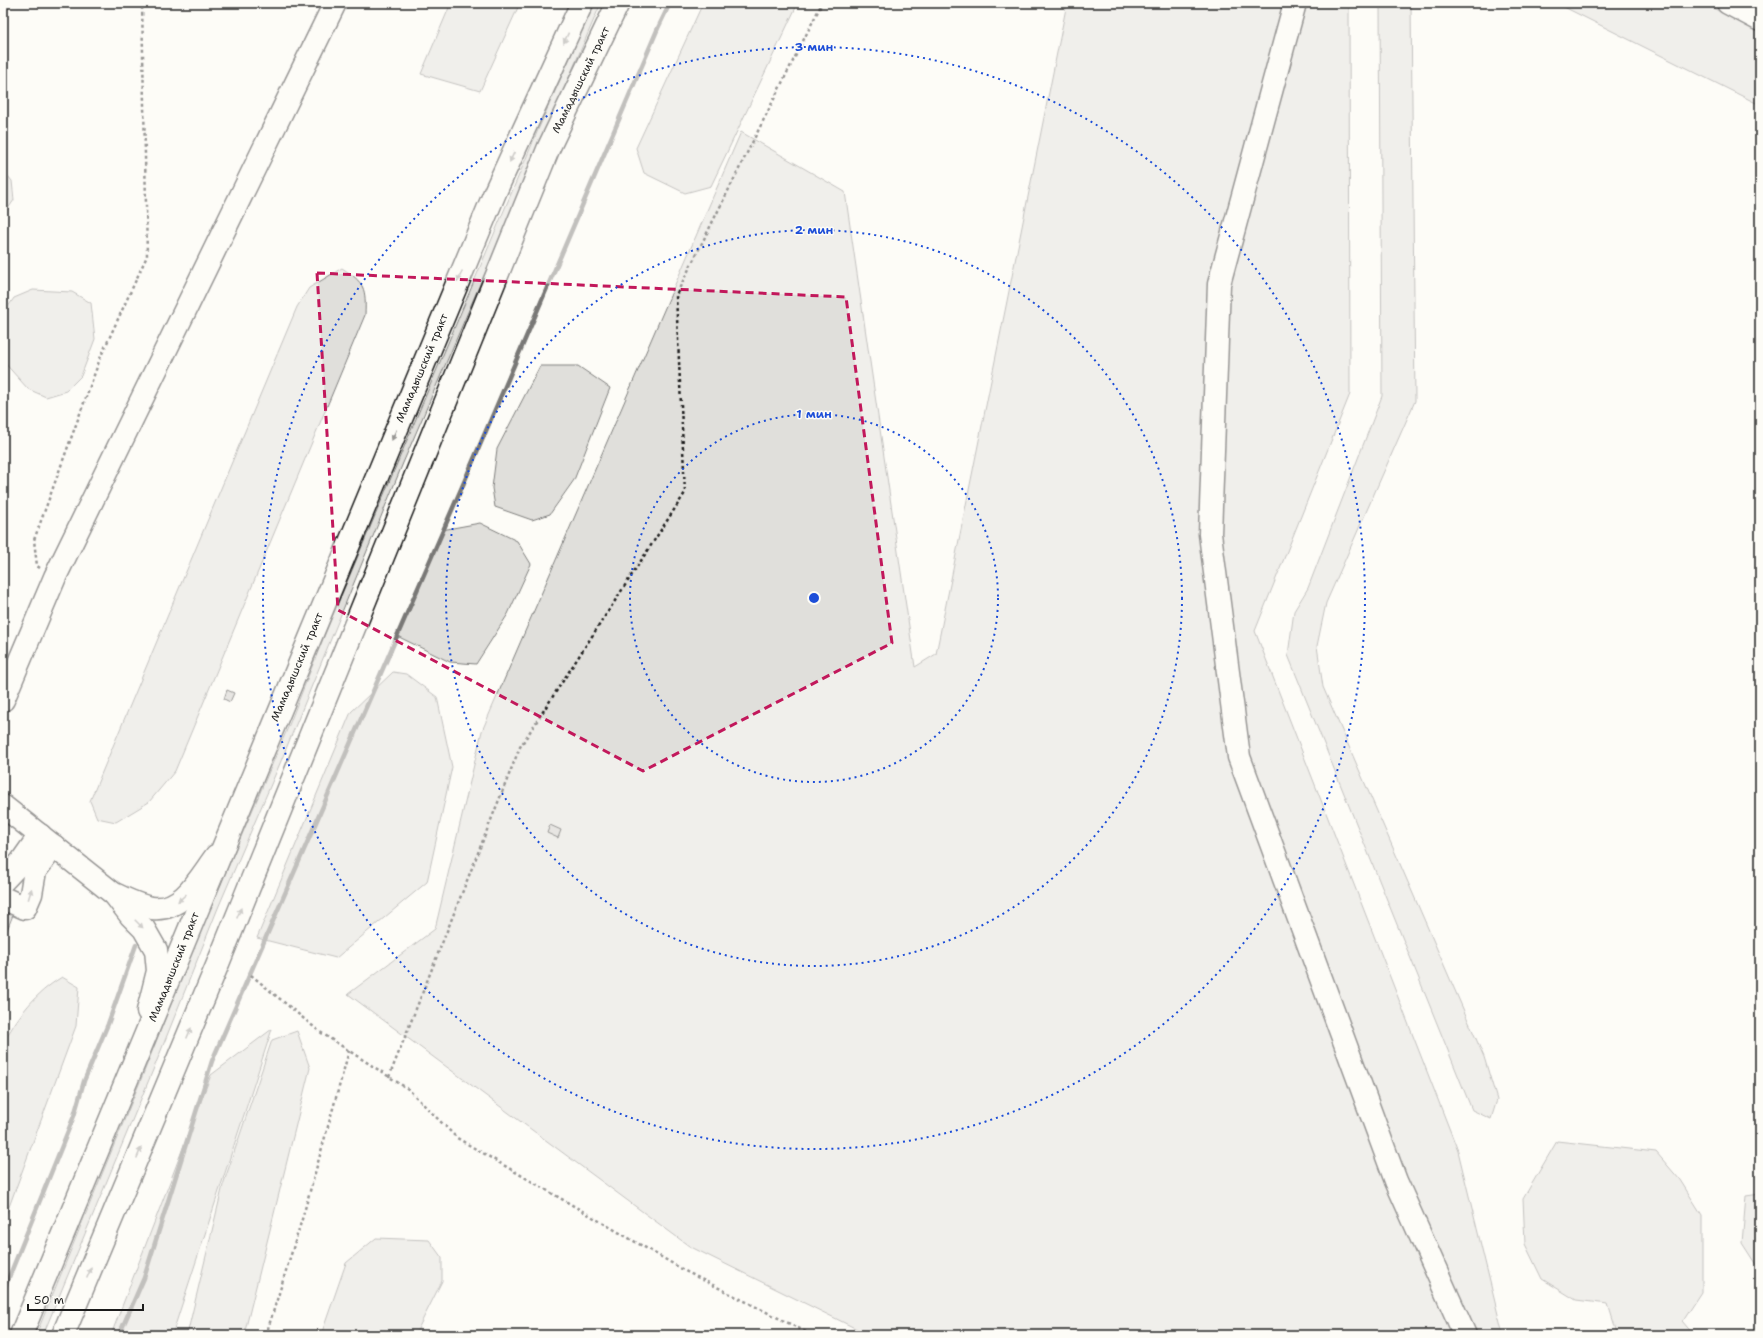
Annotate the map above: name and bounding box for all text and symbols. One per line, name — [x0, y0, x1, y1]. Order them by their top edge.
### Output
street label: Мамадышский тракт — [549, 24, 614, 136]
one-way arrow — [563, 33, 569, 44]
text: 3 мин — [795, 39, 833, 55]
one-way arrow — [508, 151, 514, 163]
text: 2 мин — [795, 222, 833, 238]
one-way arrow — [457, 271, 463, 283]
street label: Мамадышский тракт — [392, 311, 452, 425]
text: 1 мин — [796, 406, 832, 422]
one-way arrow — [391, 429, 397, 441]
centre of rings — [807, 591, 821, 605]
street label: Мамадышский тракт — [267, 610, 327, 724]
one-way arrow — [27, 887, 33, 899]
one-way arrow — [177, 893, 186, 902]
one-way arrow — [236, 907, 242, 919]
street label: Мамадышский тракт — [145, 910, 203, 1024]
one-way arrow — [134, 919, 144, 929]
one-way arrow — [186, 1028, 192, 1039]
one-way arrow — [136, 1147, 142, 1159]
one-way arrow — [86, 1267, 92, 1279]
scale bar — [28, 1286, 143, 1312]
text: 50 m — [34, 1292, 64, 1308]

